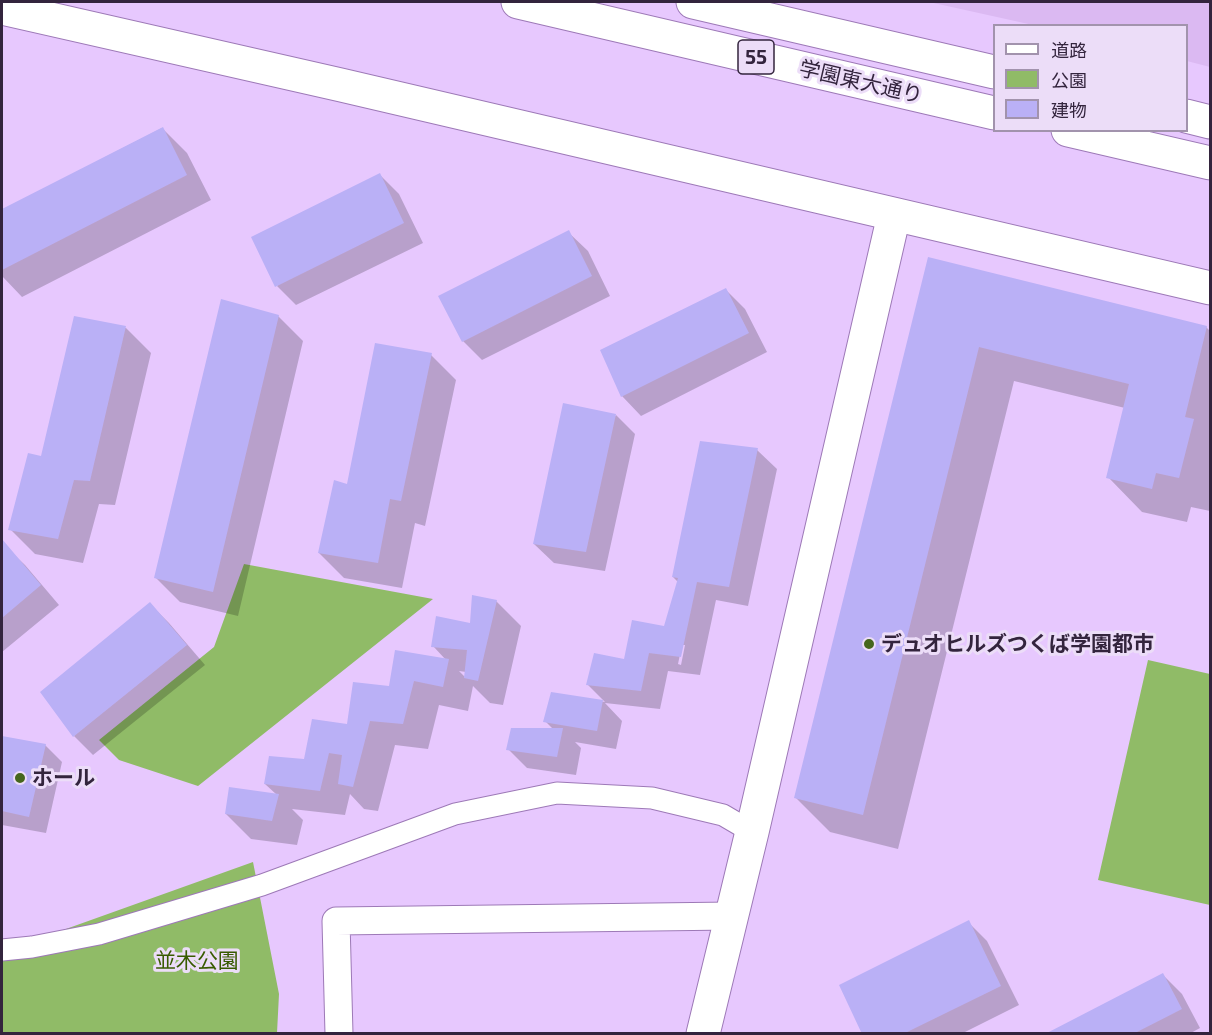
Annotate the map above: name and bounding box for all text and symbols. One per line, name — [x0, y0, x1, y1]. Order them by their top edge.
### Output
legend — [993, 24, 1188, 132]
text: 道路 — [1051, 39, 1087, 61]
road number: 55 — [738, 40, 774, 74]
street label: 学園東大通り — [797, 56, 925, 108]
text: 公園 — [1051, 69, 1087, 91]
text: 建物 — [1051, 99, 1087, 121]
place label: デュオヒルズつくば学園都市 — [881, 631, 1154, 657]
marker: デュオヒルズつくば学園都市 — [862, 637, 876, 651]
place label: ホール — [32, 765, 95, 791]
marker: ホール — [13, 771, 27, 785]
park label: 並木公園 — [155, 948, 239, 974]

